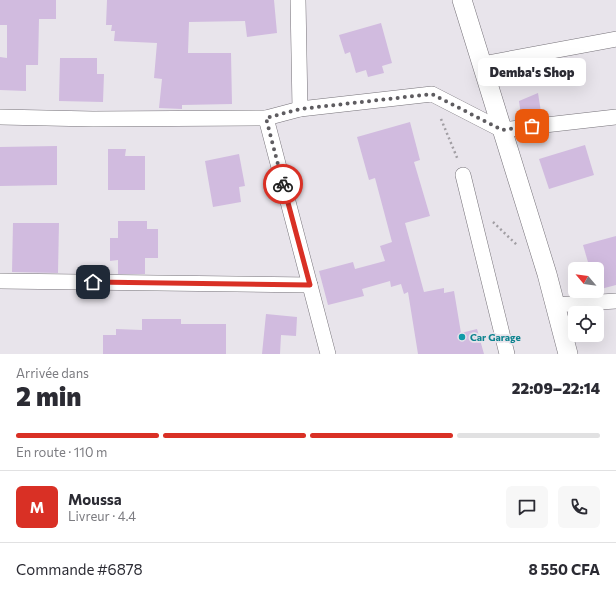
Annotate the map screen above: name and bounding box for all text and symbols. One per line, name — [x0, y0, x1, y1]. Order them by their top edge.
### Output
callout: Demba's Shop — [478, 58, 586, 86]
text: Demba's Shop — [490, 64, 574, 80]
pin — [515, 109, 549, 143]
icon: bag — [521, 115, 543, 137]
courier — [263, 164, 303, 204]
icon: bike — [272, 173, 294, 195]
north arrow — [568, 262, 604, 298]
map controls — [568, 262, 604, 342]
pin — [76, 265, 110, 299]
icon: home — [82, 271, 104, 293]
button: locate — [568, 306, 604, 342]
place label: Car Garage — [470, 331, 521, 343]
marker: Car Garage — [457, 332, 467, 342]
text: Arrivée dans — [16, 365, 89, 381]
text: 22:09–22:14 — [512, 379, 600, 397]
text: 2 min — [16, 380, 81, 411]
text: En route · 110 m — [16, 444, 107, 460]
button: chat — [506, 486, 548, 528]
button: phone — [558, 486, 600, 528]
text: Moussa — [68, 490, 122, 508]
text: M — [30, 498, 44, 516]
text: Livreur · 4.4 — [68, 508, 136, 524]
text: Commande #6878 — [16, 560, 143, 578]
text: 8 550 CFA — [528, 560, 600, 578]

